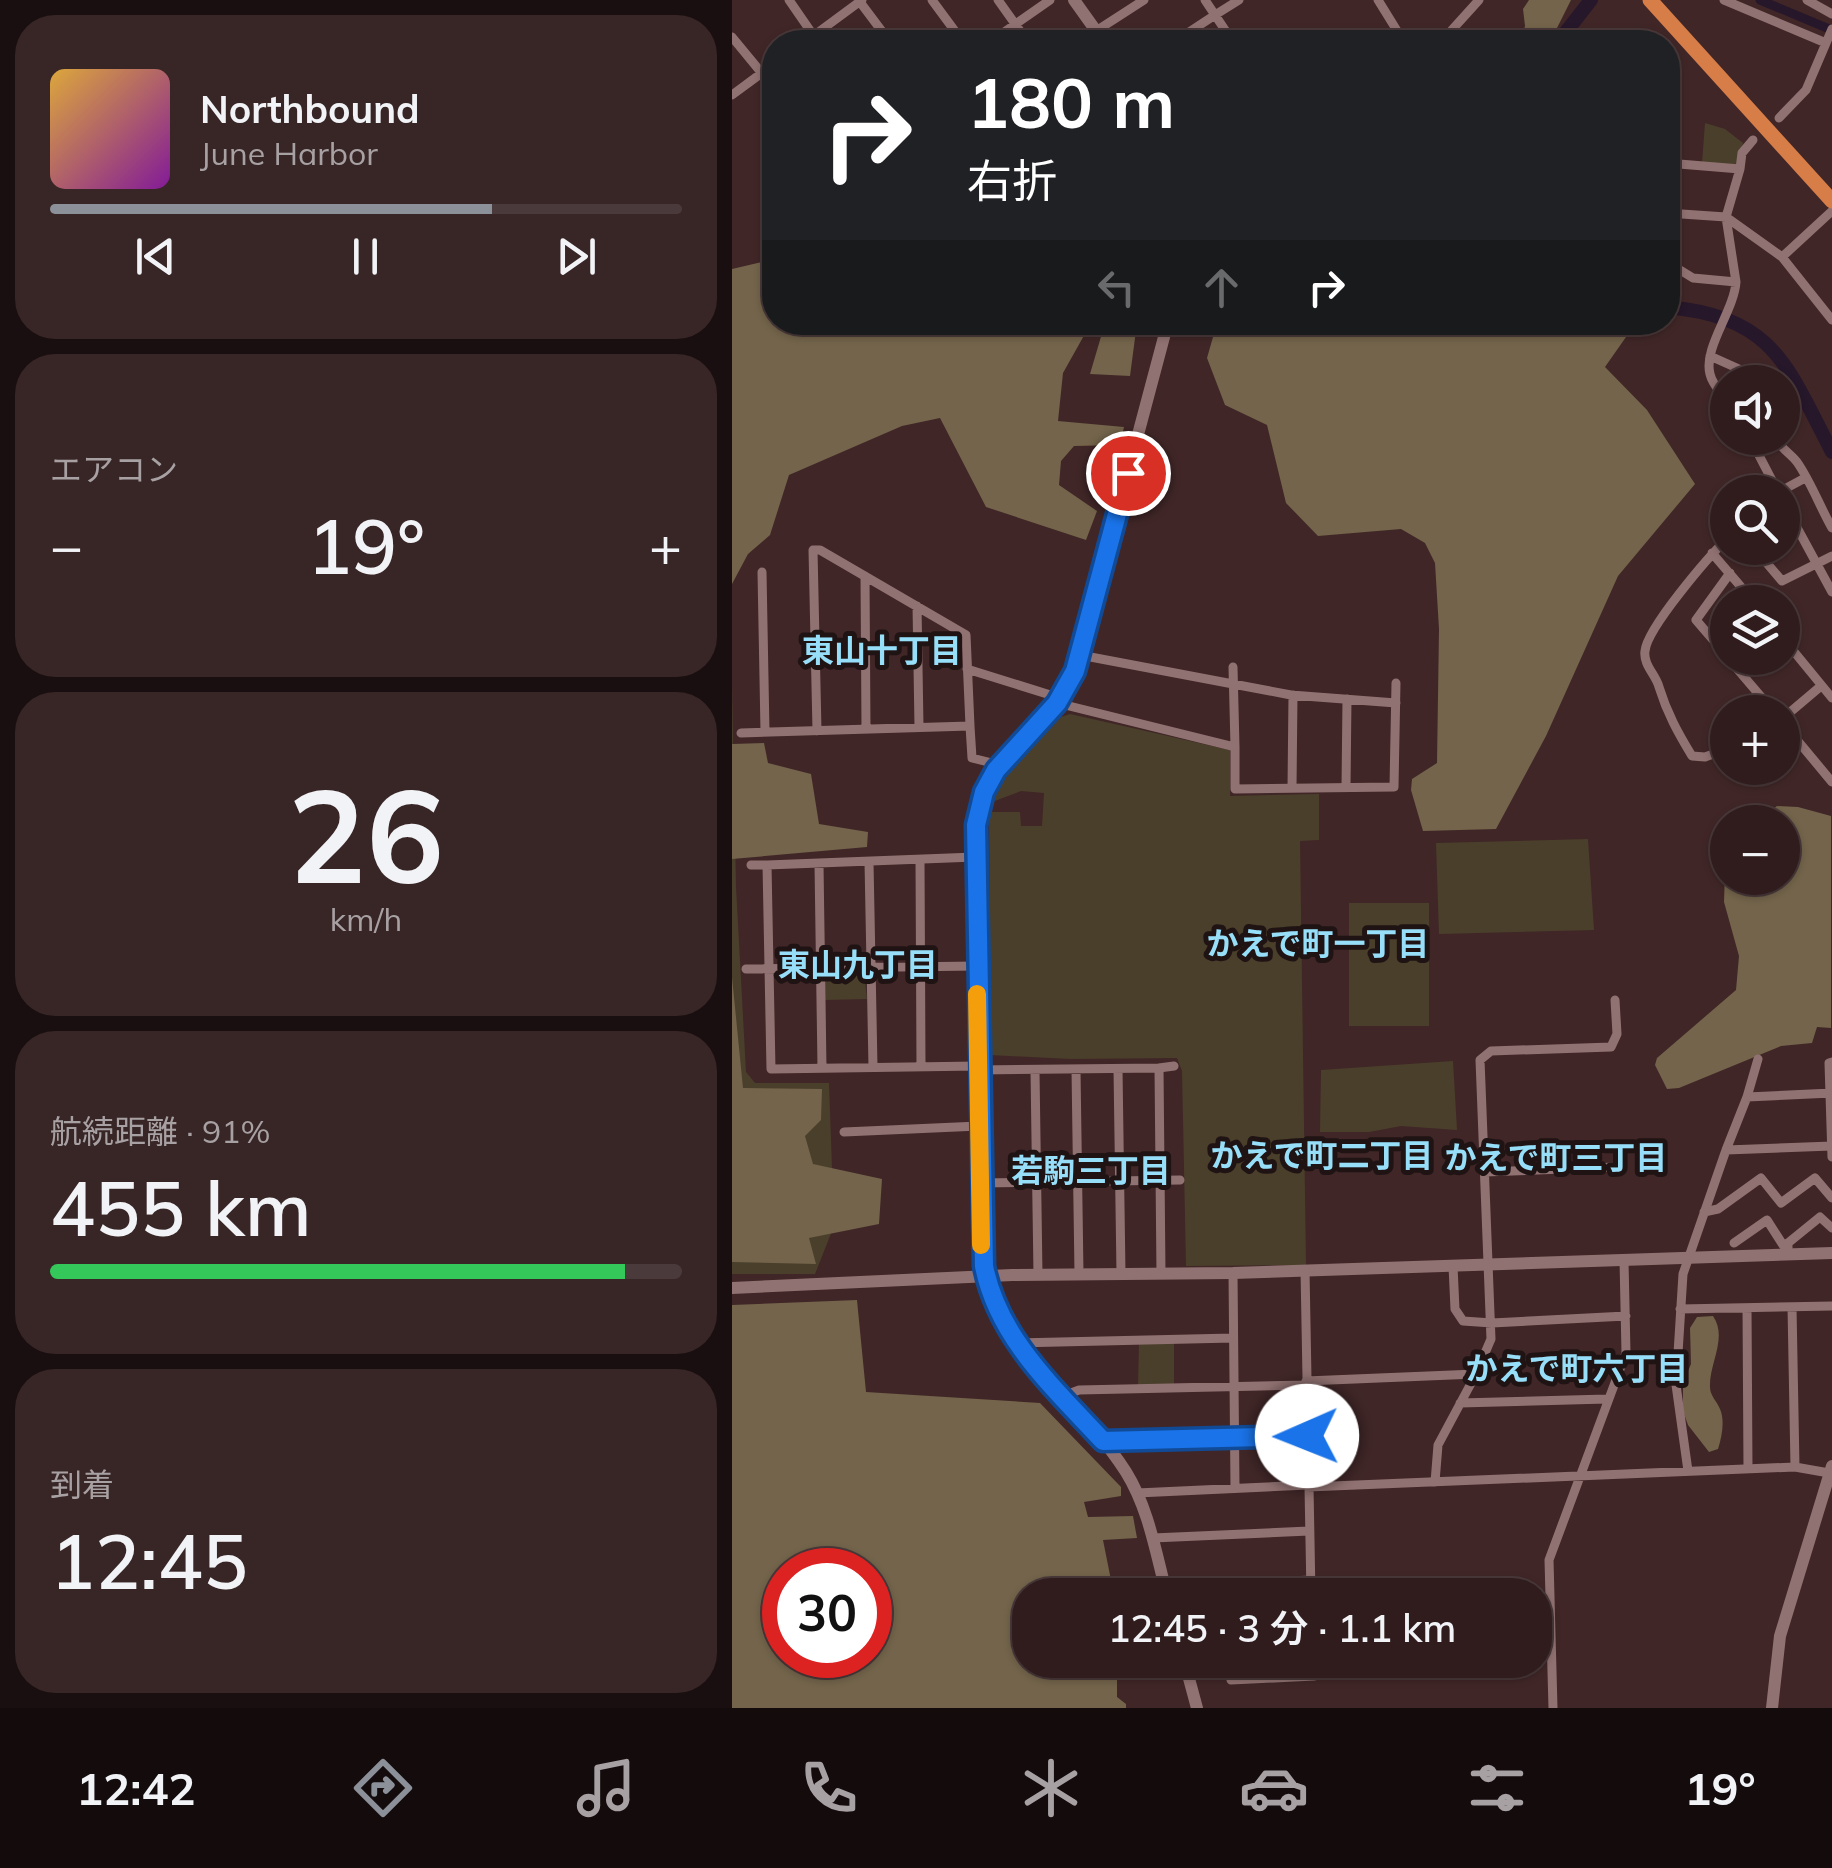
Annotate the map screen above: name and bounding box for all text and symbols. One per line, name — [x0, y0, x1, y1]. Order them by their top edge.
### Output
text: 180 m — [967, 58, 1175, 146]
icon: right — [802, 70, 932, 200]
text: Northbound — [200, 85, 420, 133]
text: June Harbor — [200, 133, 378, 173]
text: 右折 — [967, 152, 1057, 208]
icon: previous — [128, 229, 183, 284]
icon: pause — [338, 229, 393, 284]
icon: next — [549, 229, 604, 284]
icon: left — [1089, 260, 1144, 315]
icon: ahead — [1194, 260, 1249, 315]
icon: right — [1299, 260, 1354, 315]
map controls — [1710, 365, 1800, 895]
button: sound — [1710, 365, 1800, 455]
pin — [1086, 431, 1171, 516]
icon: arrive — [1101, 446, 1156, 501]
text: エアコン — [50, 449, 178, 489]
button: search — [1710, 475, 1800, 565]
text: 19° — [307, 499, 425, 593]
text: − — [50, 511, 83, 580]
text: + — [649, 511, 682, 580]
button: layers — [1710, 585, 1800, 675]
district label: 東山十丁目 — [802, 630, 962, 670]
button: + — [1710, 695, 1800, 785]
text: 26 — [288, 752, 444, 916]
button: − — [1710, 805, 1800, 895]
text: km/h — [330, 899, 402, 939]
district label: かえで町一丁目 — [1206, 923, 1430, 963]
district label: 東山九丁目 — [778, 944, 938, 984]
text: 航続距離 · 91% — [50, 1111, 270, 1151]
district label: かえで町二丁目 — [1210, 1135, 1434, 1175]
district label: かえで町三丁目 — [1444, 1137, 1668, 1177]
district label: 若駒三丁目 — [1011, 1150, 1171, 1190]
text: 455 km — [50, 1161, 312, 1255]
district label: かえで町六丁目 — [1465, 1348, 1689, 1388]
position arrow — [1255, 1384, 1359, 1488]
text: 到着 — [50, 1464, 114, 1504]
text: 12:45 — [50, 1514, 248, 1608]
speed limit sign: 30 — [762, 1548, 892, 1678]
text: 12:45 · 3 分 · 1.1 km — [1108, 1604, 1456, 1652]
icon: directions — [348, 1753, 418, 1823]
icon: music — [571, 1753, 641, 1823]
icon: phone — [794, 1753, 864, 1823]
icon: climate — [1016, 1753, 1086, 1823]
icon: car — [1239, 1753, 1309, 1823]
icon: filters — [1462, 1753, 1532, 1823]
text: 12:42 — [76, 1760, 196, 1816]
text: 19° — [1685, 1760, 1756, 1816]

